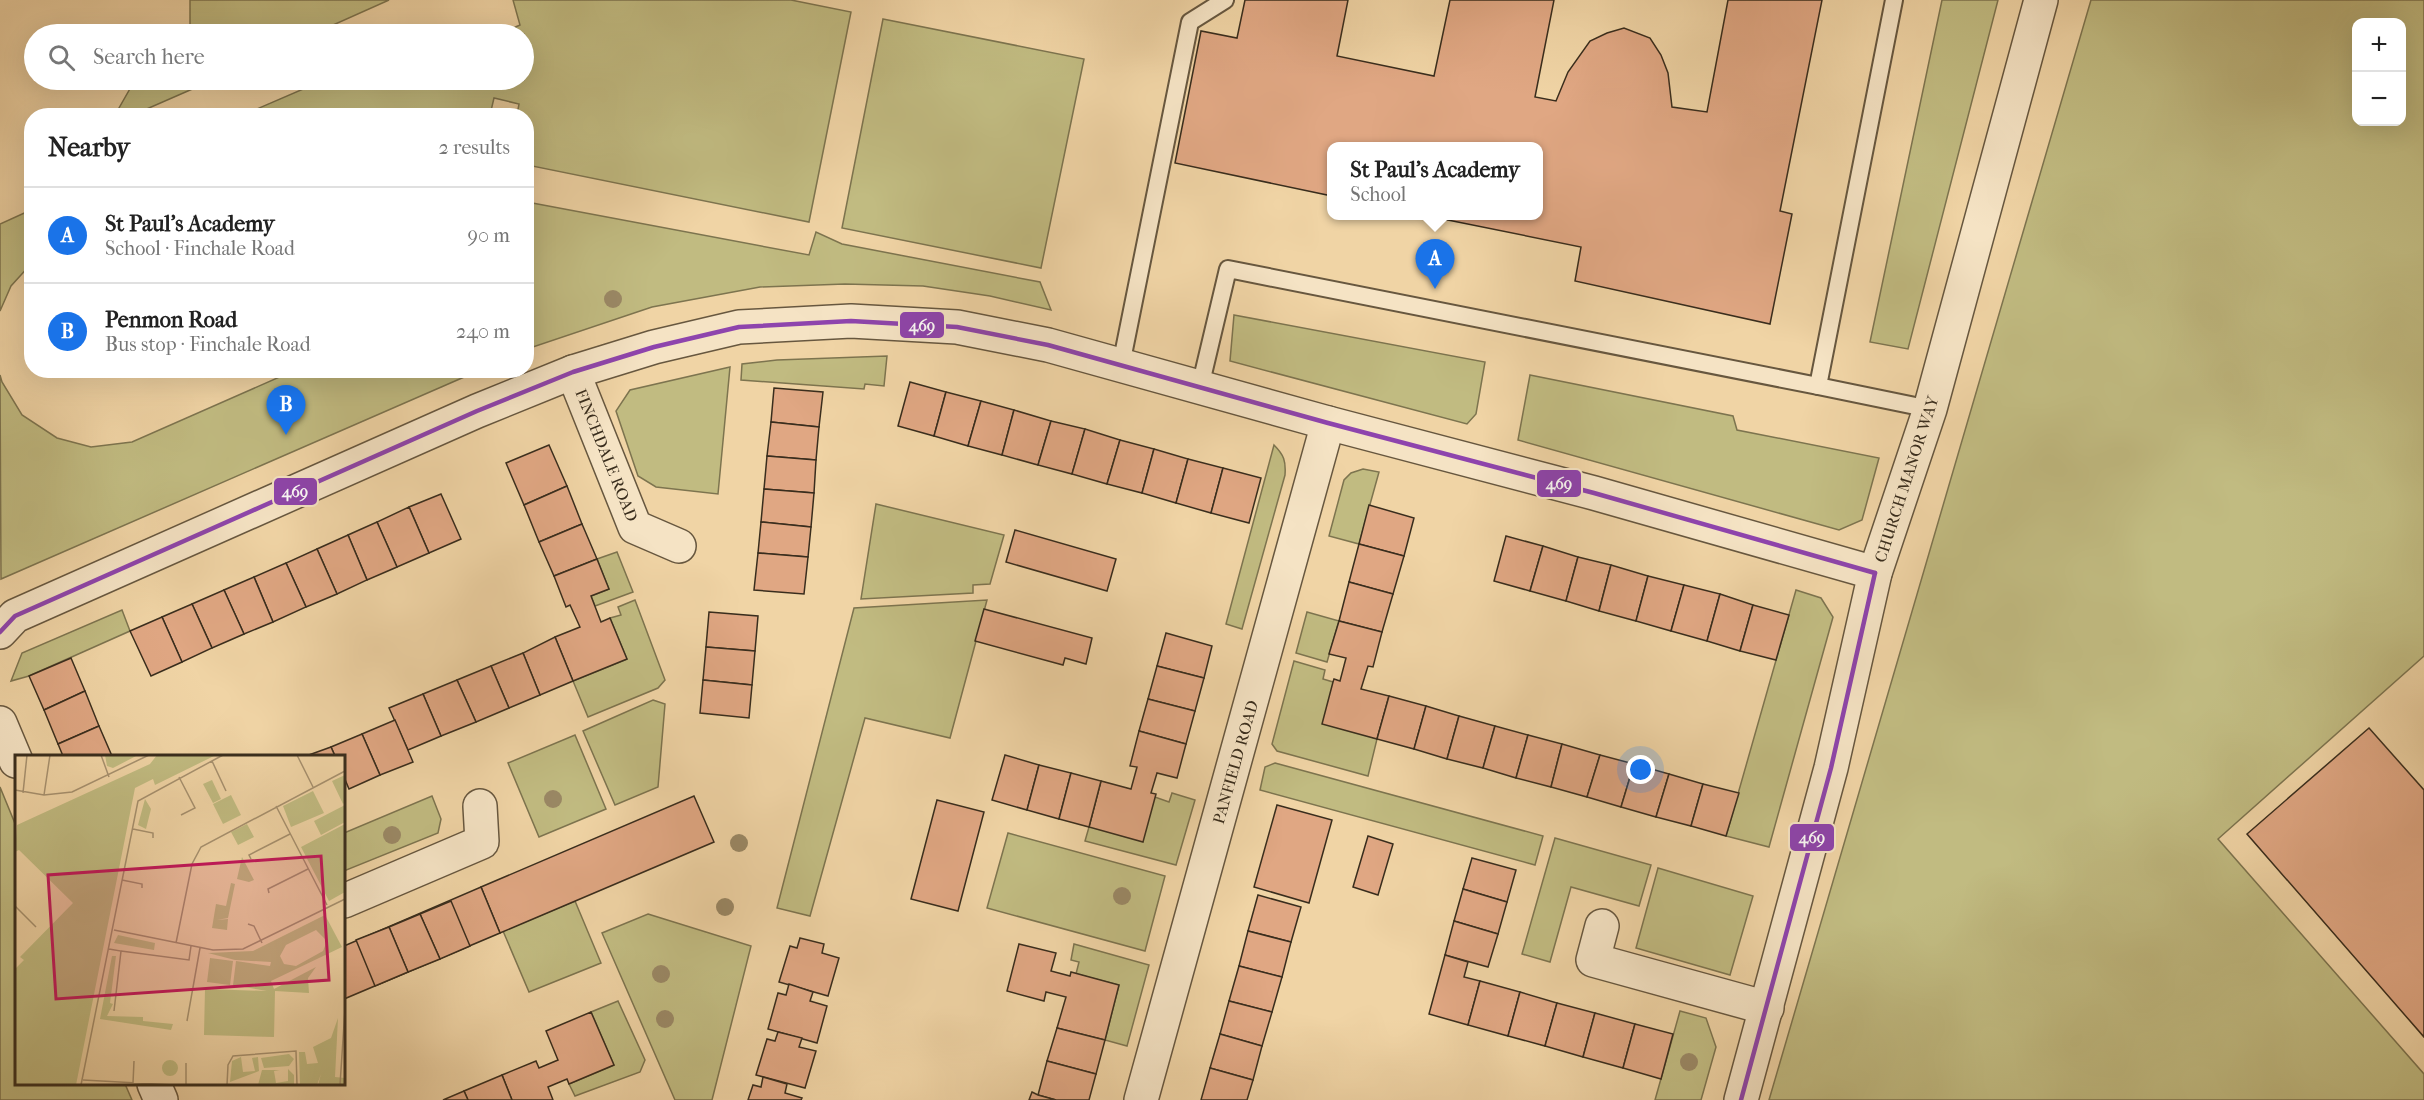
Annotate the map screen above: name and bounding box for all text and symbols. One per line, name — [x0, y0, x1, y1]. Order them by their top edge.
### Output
map controls — [2352, 18, 2406, 126]
button: + — [2352, 18, 2406, 72]
search box — [24, 24, 534, 90]
icon: search — [45, 41, 78, 74]
text: Search here — [93, 44, 205, 70]
button: − — [2352, 72, 2406, 126]
text: Nearby — [48, 132, 130, 163]
text: 2 results — [439, 136, 510, 159]
popup — [1327, 142, 1543, 220]
text: St Paul's Academy — [1350, 157, 1520, 183]
text: School — [1350, 183, 1406, 206]
text: St Paul's Academy — [105, 211, 274, 237]
text: A — [61, 224, 74, 247]
text: 90 m — [468, 224, 510, 247]
text: School · Finchale Road — [105, 237, 295, 260]
pin: A — [1416, 240, 1454, 289]
text: Penmon Road — [105, 307, 237, 333]
line badge: 469 — [899, 311, 945, 339]
text: 469 — [908, 316, 935, 336]
text: B — [61, 320, 74, 343]
text: 240 m — [456, 320, 510, 343]
text: Bus stop · Finchale Road — [105, 333, 311, 356]
pin: B — [266, 386, 306, 435]
street label: FINCHDALE ROAD — [571, 386, 642, 524]
street label: CHURCH MANOR WAY — [1871, 393, 1943, 565]
line badge: 469 — [1536, 469, 1582, 498]
text: 469 — [1545, 474, 1572, 494]
line badge: 469 — [273, 477, 318, 506]
text: 469 — [281, 482, 308, 502]
street label: PANFIELD ROAD — [1209, 698, 1262, 826]
inset map — [15, 755, 345, 1085]
your location — [1626, 755, 1655, 784]
line badge: 469 — [1789, 823, 1835, 852]
text: 469 — [1798, 828, 1825, 848]

